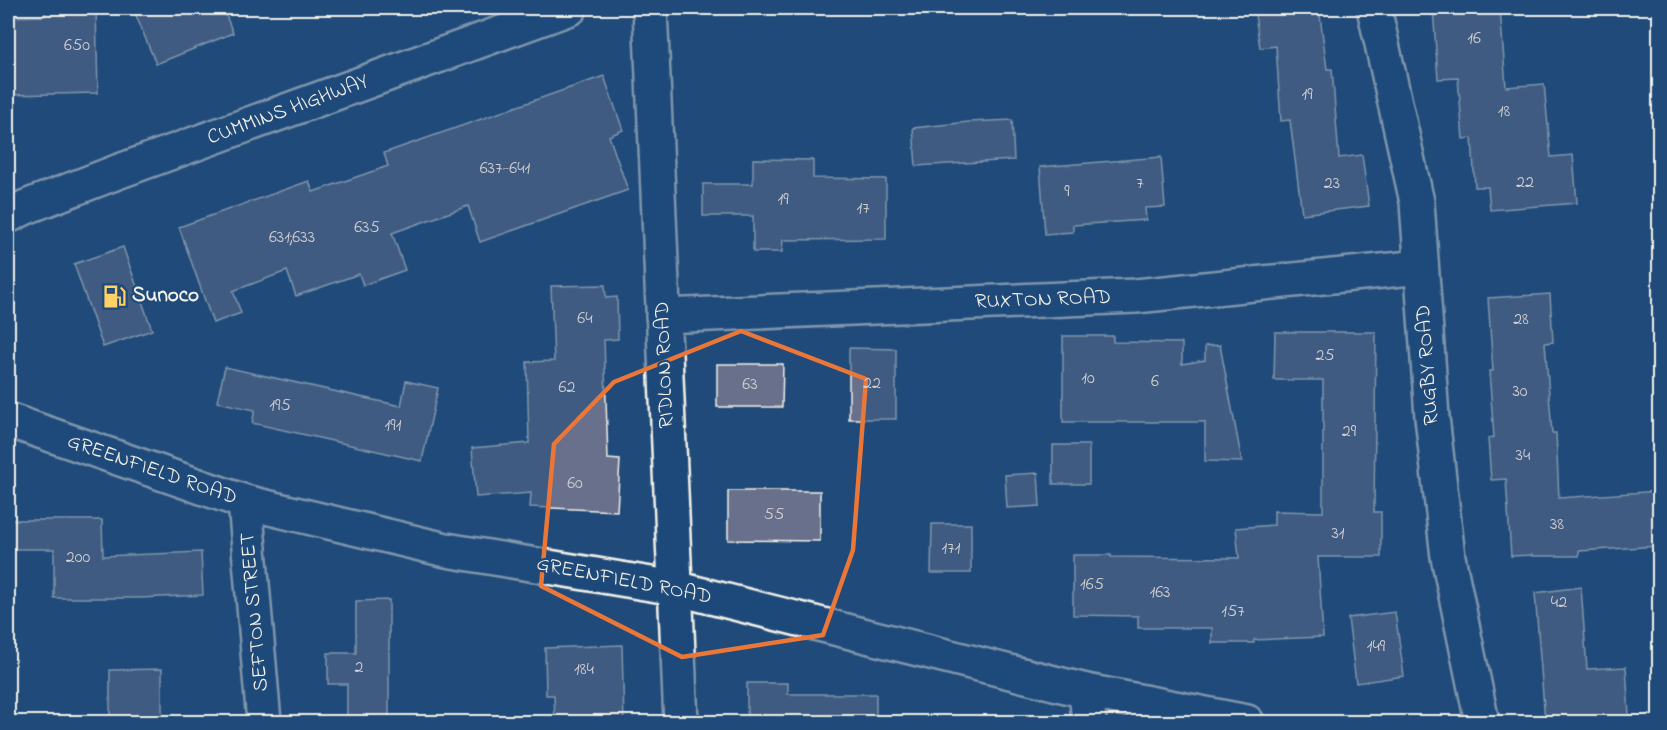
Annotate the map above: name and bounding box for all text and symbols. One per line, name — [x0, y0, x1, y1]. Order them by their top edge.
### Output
house number: 16 — [1467, 26, 1481, 52]
house number: 650 — [64, 33, 90, 59]
street label: CUMMINS HIGHWAY — [203, 67, 373, 153]
house number: 19 — [1301, 82, 1313, 108]
house number: 18 — [1498, 99, 1510, 125]
house number: 637-641 — [480, 156, 531, 182]
house number: 22 — [1516, 170, 1534, 196]
house number: 7 — [1136, 171, 1144, 197]
house number: 23 — [1324, 171, 1340, 197]
house number: 9 — [1064, 179, 1070, 205]
house number: 19 — [777, 187, 789, 213]
house number: 17 — [856, 196, 870, 222]
house number: 635 — [354, 215, 380, 241]
house number: 631;633 — [269, 225, 315, 251]
place label: Sunoco — [132, 281, 199, 311]
fuel station icon: Sunoco — [101, 283, 127, 309]
street label: RUXTON ROAD — [974, 283, 1112, 317]
street label: RIDLON ROAD — [648, 301, 682, 429]
street label: RUGBY ROAD — [1409, 304, 1447, 426]
house number: 64 — [577, 306, 593, 332]
house number: 28 — [1513, 307, 1529, 333]
house number: 25 — [1315, 343, 1335, 369]
house number: 10 — [1081, 366, 1095, 392]
house number: 6 — [1151, 369, 1159, 395]
house number: 22 — [863, 371, 881, 397]
house number: 63 — [742, 372, 758, 398]
house number: 62 — [559, 375, 575, 401]
house number: 30 — [1512, 379, 1528, 405]
house number: 195 — [269, 393, 291, 419]
house number: 191 — [385, 413, 402, 439]
house number: 29 — [1342, 419, 1357, 445]
street label: GREENFIELD ROAD — [63, 427, 241, 513]
house number: 34 — [1516, 443, 1531, 469]
house number: 60 — [567, 471, 583, 497]
house number: 55 — [764, 502, 784, 528]
house number: 38 — [1550, 512, 1564, 538]
house number: 31 — [1331, 521, 1345, 547]
street label: SEFTON STREET — [233, 531, 277, 693]
house number: 171 — [942, 536, 961, 562]
house number: 200 — [66, 545, 90, 571]
street label: GREENFIELD ROAD — [534, 549, 714, 613]
house number: 165 — [1080, 572, 1104, 598]
house number: 163 — [1149, 580, 1171, 606]
house number: 42 — [1551, 590, 1567, 616]
house number: 157 — [1221, 599, 1245, 625]
house number: 149 — [1367, 634, 1386, 660]
house number: 2 — [355, 655, 364, 681]
house number: 184 — [574, 657, 595, 683]

